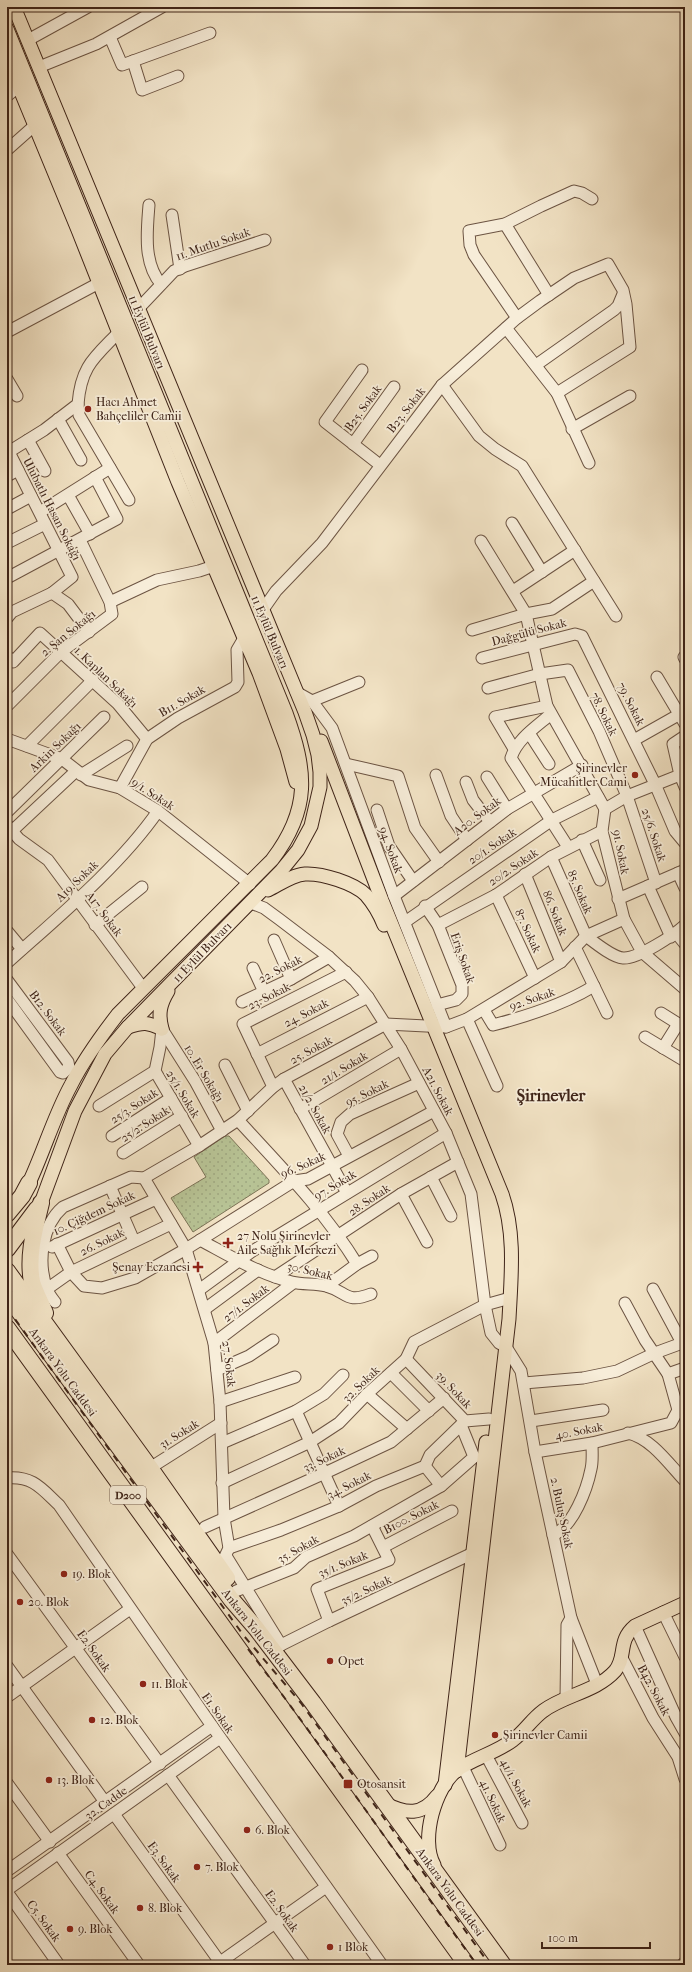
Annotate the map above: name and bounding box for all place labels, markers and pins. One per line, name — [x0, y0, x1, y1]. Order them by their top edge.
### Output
place label: Hacı Ahmet Bahçeliler Camii — [96, 395, 182, 424]
marker: Hacı Ahmet Bahçeliler Camii — [83, 404, 93, 414]
place label: Şirinevler Mücahitler Cami — [540, 761, 628, 789]
marker: Şirinevler Mücahitler Cami — [630, 770, 640, 780]
place label: 27 Nolu Şirinevler Aile Sağlık Merkezi — [236, 1229, 337, 1257]
marker: 27 Nolu Şirinevler Aile Sağlık Merkezi — [222, 1237, 234, 1249]
place label: Şenay Eczanesi — [112, 1260, 190, 1274]
marker: Şenay Eczanesi — [193, 1262, 203, 1272]
place label: 19. Blok — [72, 1567, 111, 1581]
marker: 19. Blok — [59, 1569, 69, 1579]
place label: 20. Blok — [28, 1595, 70, 1609]
marker: 20. Blok — [15, 1597, 25, 1607]
place label: Opet — [338, 1654, 365, 1668]
marker: Opet — [325, 1656, 335, 1666]
place label: 11. Blok — [151, 1677, 188, 1691]
marker: 11. Blok — [138, 1679, 148, 1689]
place label: 12. Blok — [100, 1713, 139, 1727]
marker: 12. Blok — [87, 1715, 97, 1725]
place label: Şirinevler Camii — [503, 1728, 588, 1742]
marker: Şirinevler Camii — [490, 1730, 500, 1740]
place label: 13. Blok — [57, 1773, 95, 1787]
marker: 13. Blok — [44, 1775, 54, 1785]
place label: Otosansit — [357, 1777, 407, 1791]
marker: Otosansit — [342, 1778, 354, 1790]
place label: 6. Blok — [255, 1823, 290, 1837]
marker: 6. Blok — [242, 1825, 252, 1835]
place label: 7. Blok — [205, 1860, 240, 1874]
marker: 7. Blok — [192, 1862, 202, 1872]
place label: 8. Blok — [148, 1901, 183, 1915]
marker: 8. Blok — [135, 1903, 145, 1913]
place label: 9. Blok — [78, 1922, 113, 1936]
marker: 9. Blok — [65, 1924, 75, 1934]
place label: 1 Blok — [338, 1940, 369, 1954]
marker: 1 Blok — [325, 1942, 335, 1952]

